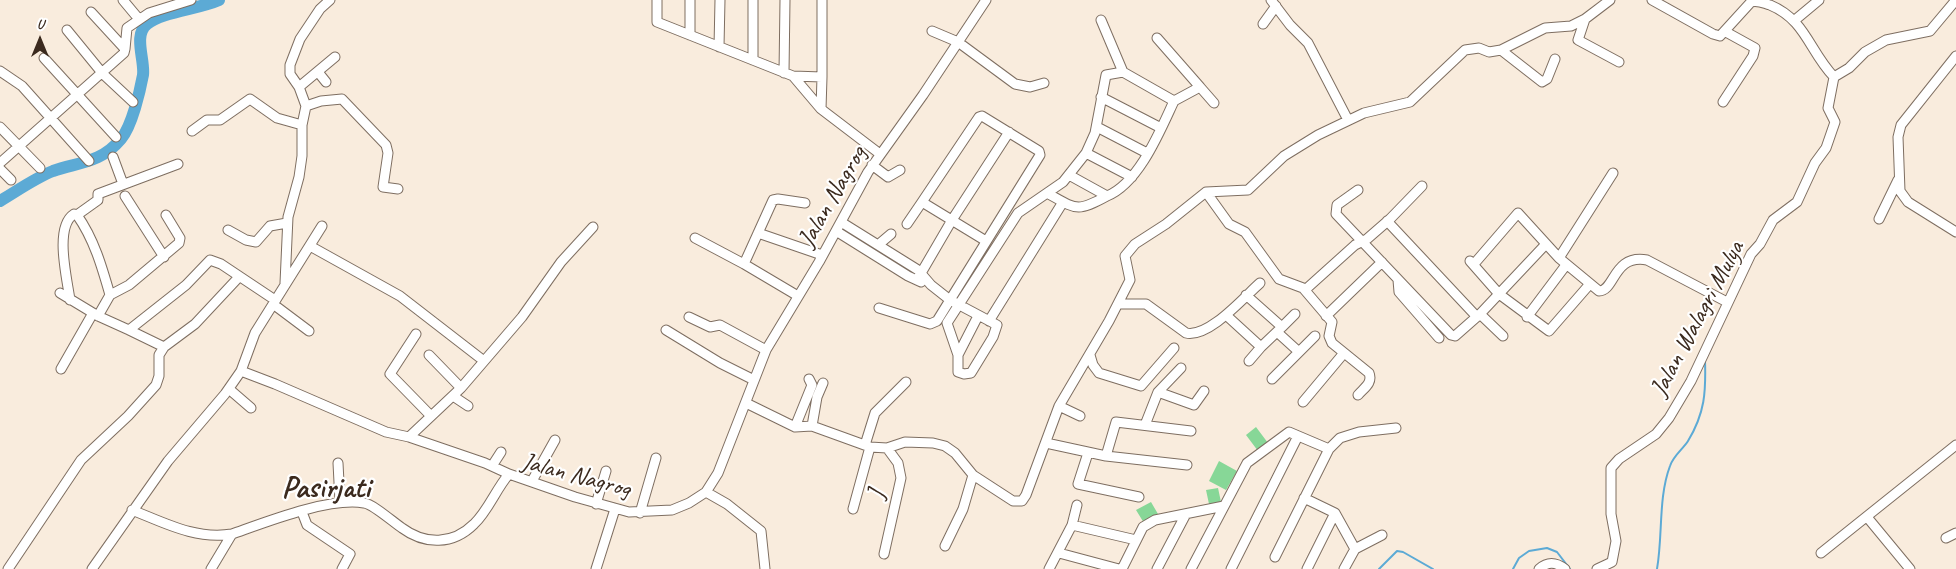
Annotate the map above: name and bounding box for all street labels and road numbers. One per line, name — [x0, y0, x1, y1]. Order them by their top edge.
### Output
street label: Jalan Nagrog — [792, 141, 874, 253]
street label: Jalan Walagri Mulya — [1644, 236, 1752, 402]
street label: Jalan Nagrog — [518, 447, 634, 505]
street label: J — [862, 488, 892, 502]

